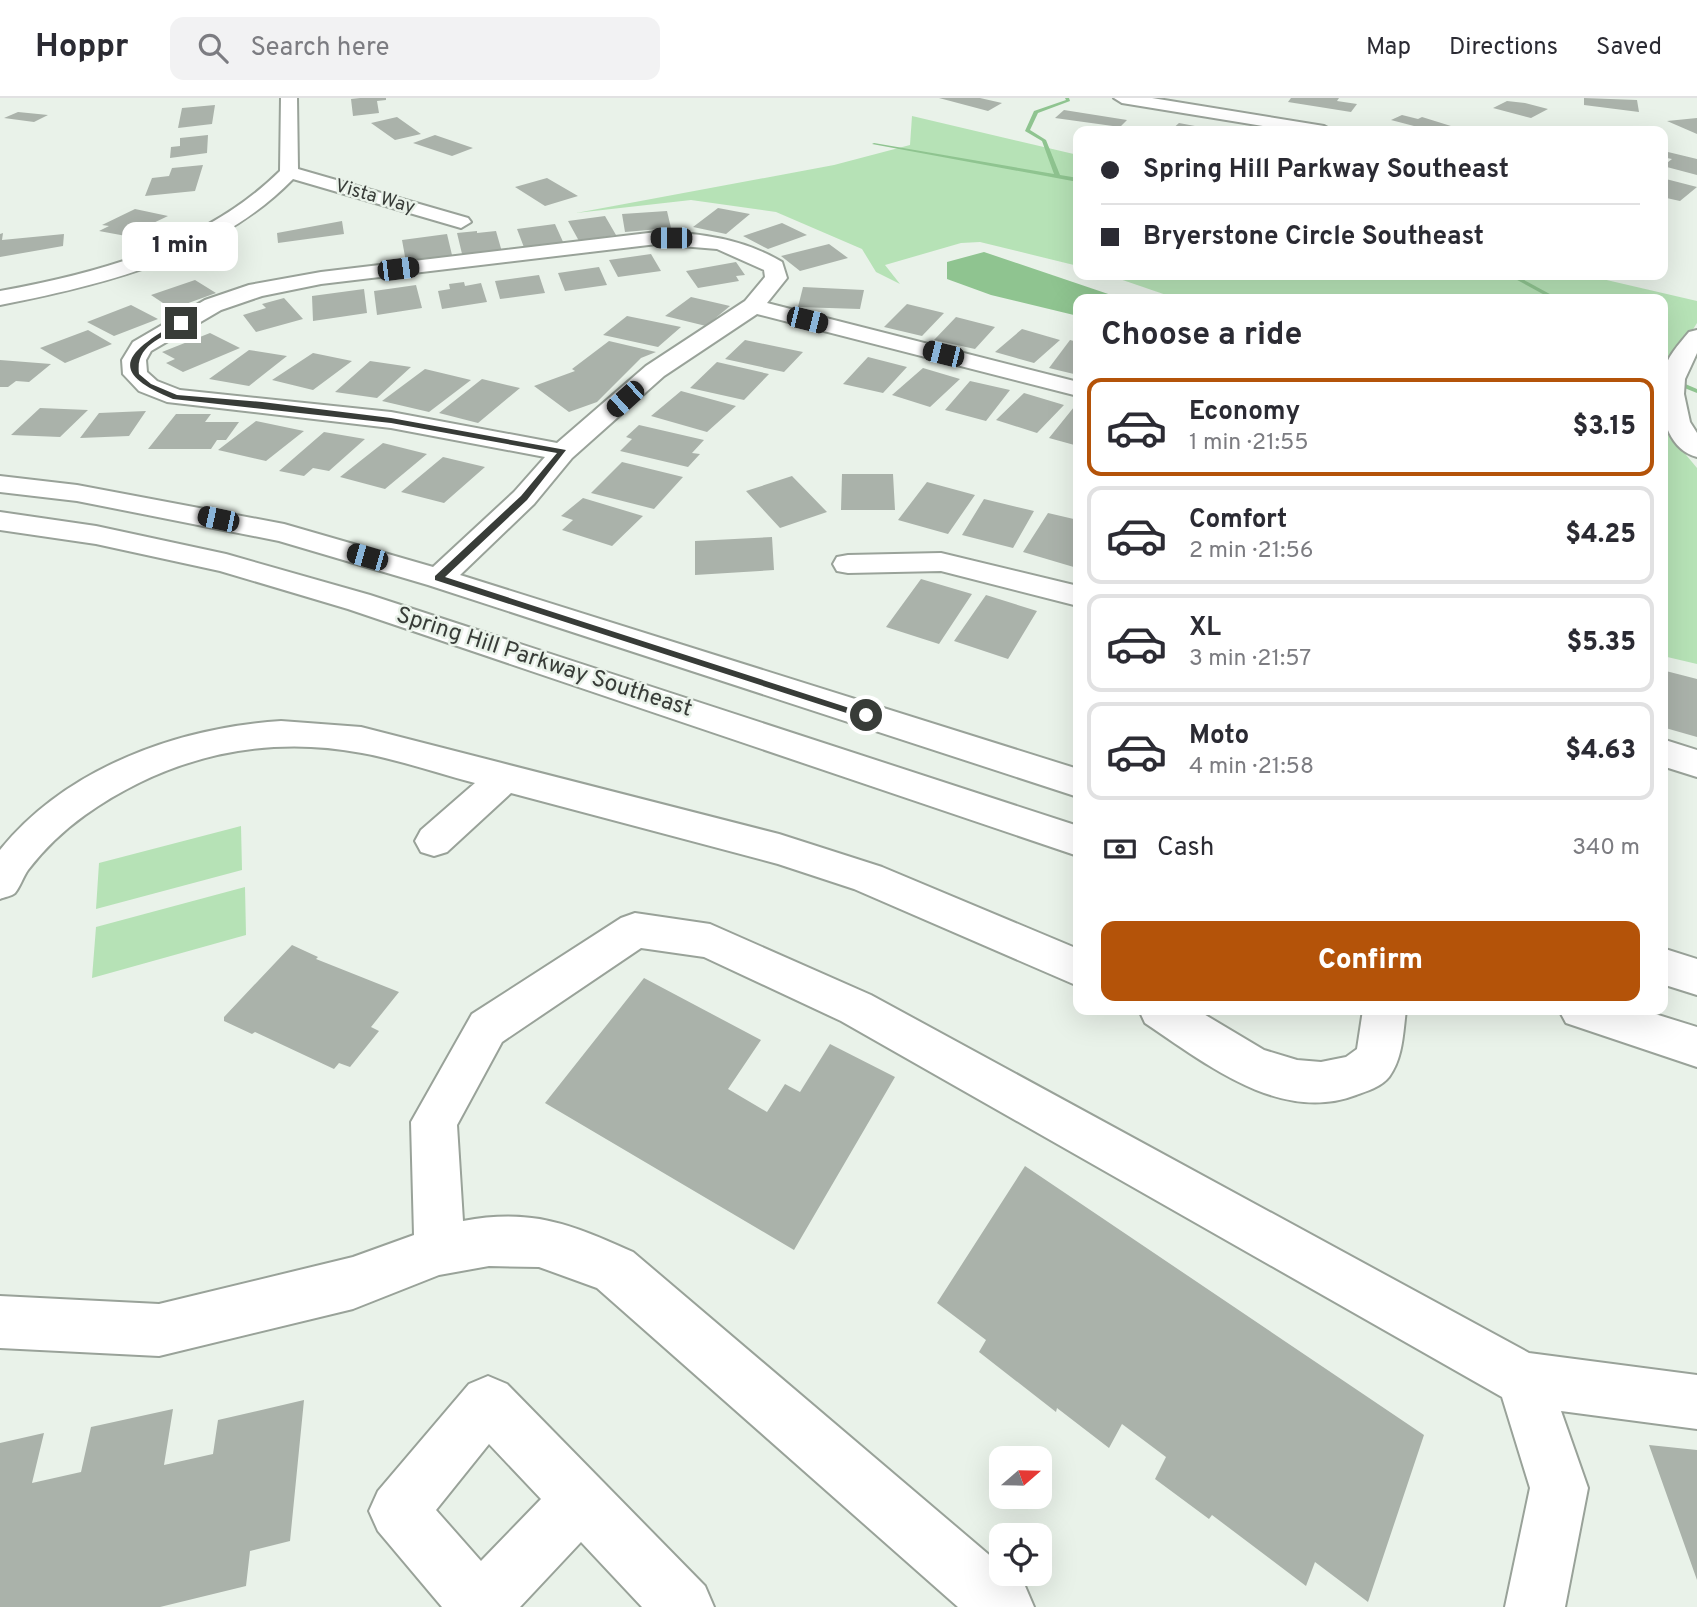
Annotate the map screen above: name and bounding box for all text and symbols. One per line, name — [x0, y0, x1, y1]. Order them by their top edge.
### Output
search box — [170, 17, 660, 80]
text: Hoppr — [35, 27, 128, 69]
icon: search — [194, 29, 232, 67]
text: Search here — [250, 32, 389, 65]
text: Map — [1366, 33, 1411, 63]
text: Directions — [1449, 33, 1558, 63]
text: Saved — [1596, 33, 1662, 63]
text: Spring Hill Parkway Southeast — [1143, 154, 1509, 187]
street label: Vista Way — [332, 174, 418, 220]
text: Bryerstone Circle Southeast — [1143, 221, 1484, 254]
callout: 1 min — [123, 222, 239, 271]
car — [651, 228, 693, 249]
text: 1 min — [152, 232, 208, 261]
car — [376, 256, 421, 282]
car — [785, 305, 830, 335]
route end — [165, 307, 197, 339]
text: Choose a ride — [1101, 316, 1302, 356]
car — [921, 339, 966, 369]
car — [603, 377, 648, 421]
icon: car — [1105, 396, 1168, 459]
text: Economy — [1189, 396, 1300, 429]
text: $3.15 — [1572, 411, 1636, 444]
text: 1 min · 21:55 — [1189, 429, 1308, 458]
car — [196, 504, 241, 534]
icon: car — [1105, 504, 1168, 567]
text: Comfort — [1189, 504, 1287, 537]
text: $4.25 — [1565, 519, 1636, 552]
text: 2 min · 21:56 — [1189, 537, 1313, 566]
car — [344, 541, 391, 573]
street label: Spring Hill Parkway Southeast — [392, 601, 696, 725]
icon: car — [1105, 612, 1168, 675]
text: XL — [1189, 612, 1221, 645]
text: $5.35 — [1567, 627, 1636, 660]
text: 3 min · 21:57 — [1189, 645, 1311, 674]
route start — [850, 699, 882, 731]
icon: car — [1105, 720, 1168, 783]
text: Moto — [1189, 720, 1249, 753]
text: $4.63 — [1565, 735, 1636, 768]
text: 4 min · 21:58 — [1189, 753, 1314, 782]
icon: cash — [1101, 830, 1139, 868]
text: Cash — [1157, 832, 1214, 865]
text: 340 m — [1572, 834, 1640, 863]
button: Confirm — [1101, 921, 1640, 1001]
north arrow — [989, 1446, 1052, 1508]
map controls — [989, 1446, 1052, 1586]
button: locate — [989, 1523, 1052, 1586]

